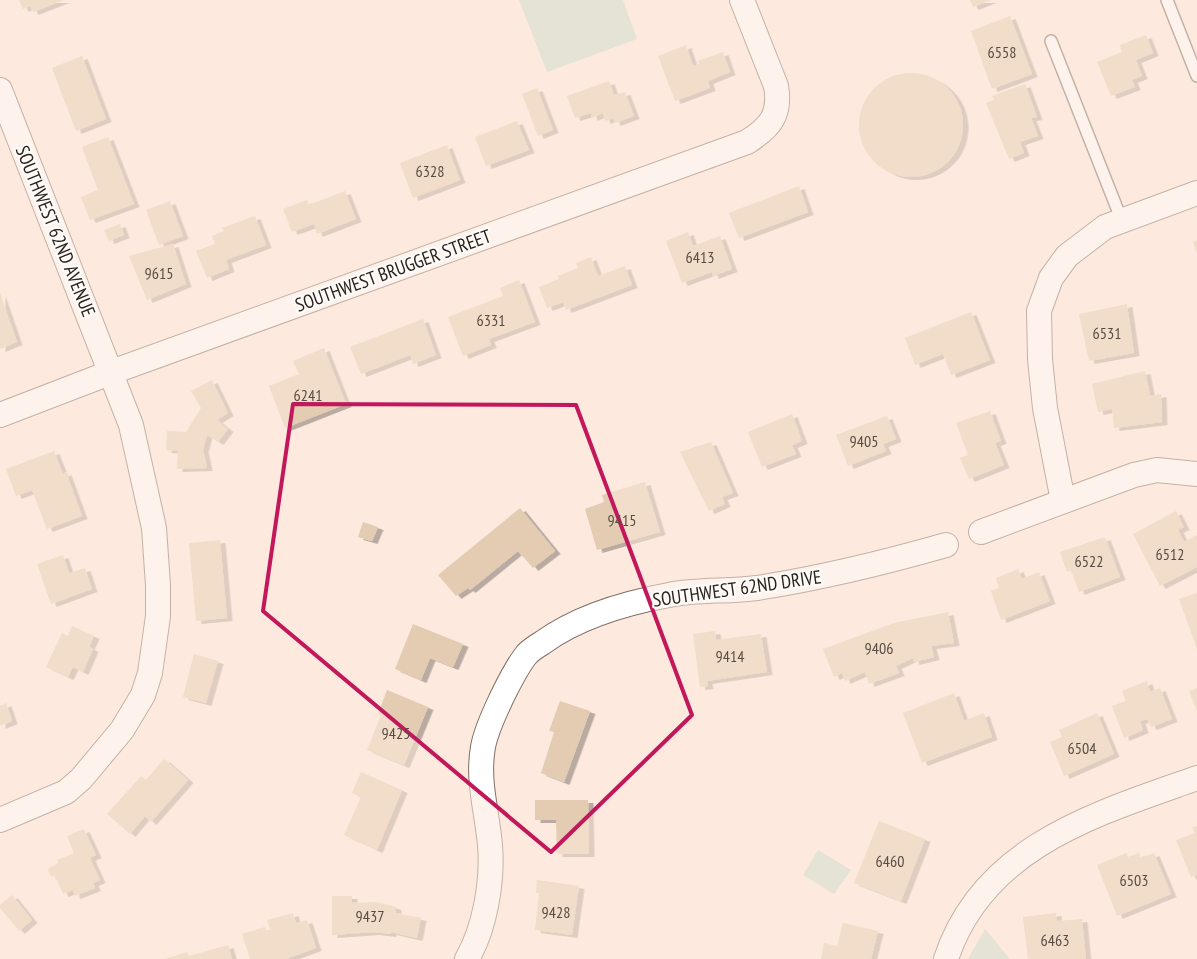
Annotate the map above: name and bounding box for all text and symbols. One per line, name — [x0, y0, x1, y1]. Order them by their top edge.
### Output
house number: 6558 — [988, 42, 1016, 62]
street label: SOUTHWEST 62ND AVENUE — [11, 142, 101, 320]
house number: 6328 — [416, 161, 444, 181]
street label: SOUTHWEST BRUGGER STREET — [292, 223, 495, 317]
house number: 6413 — [686, 247, 714, 267]
house number: 9615 — [145, 263, 173, 283]
house number: 6331 — [477, 310, 505, 330]
house number: 6531 — [1093, 323, 1121, 343]
house number: 6241 — [294, 385, 322, 405]
house number: 9405 — [850, 431, 878, 451]
house number: 9415 — [608, 510, 636, 530]
house number: 6512 — [1156, 544, 1184, 564]
house number: 6522 — [1075, 551, 1103, 571]
street label: SOUTHWEST 62ND DRIVE — [651, 564, 823, 612]
house number: 9406 — [865, 638, 893, 658]
house number: 9414 — [716, 646, 744, 666]
house number: 9425 — [382, 723, 410, 743]
house number: 6504 — [1068, 738, 1096, 758]
house number: 6460 — [876, 851, 904, 871]
house number: 6503 — [1120, 870, 1148, 890]
house number: 9428 — [542, 902, 570, 922]
house number: 9437 — [356, 906, 384, 926]
house number: 6463 — [1041, 930, 1069, 950]

